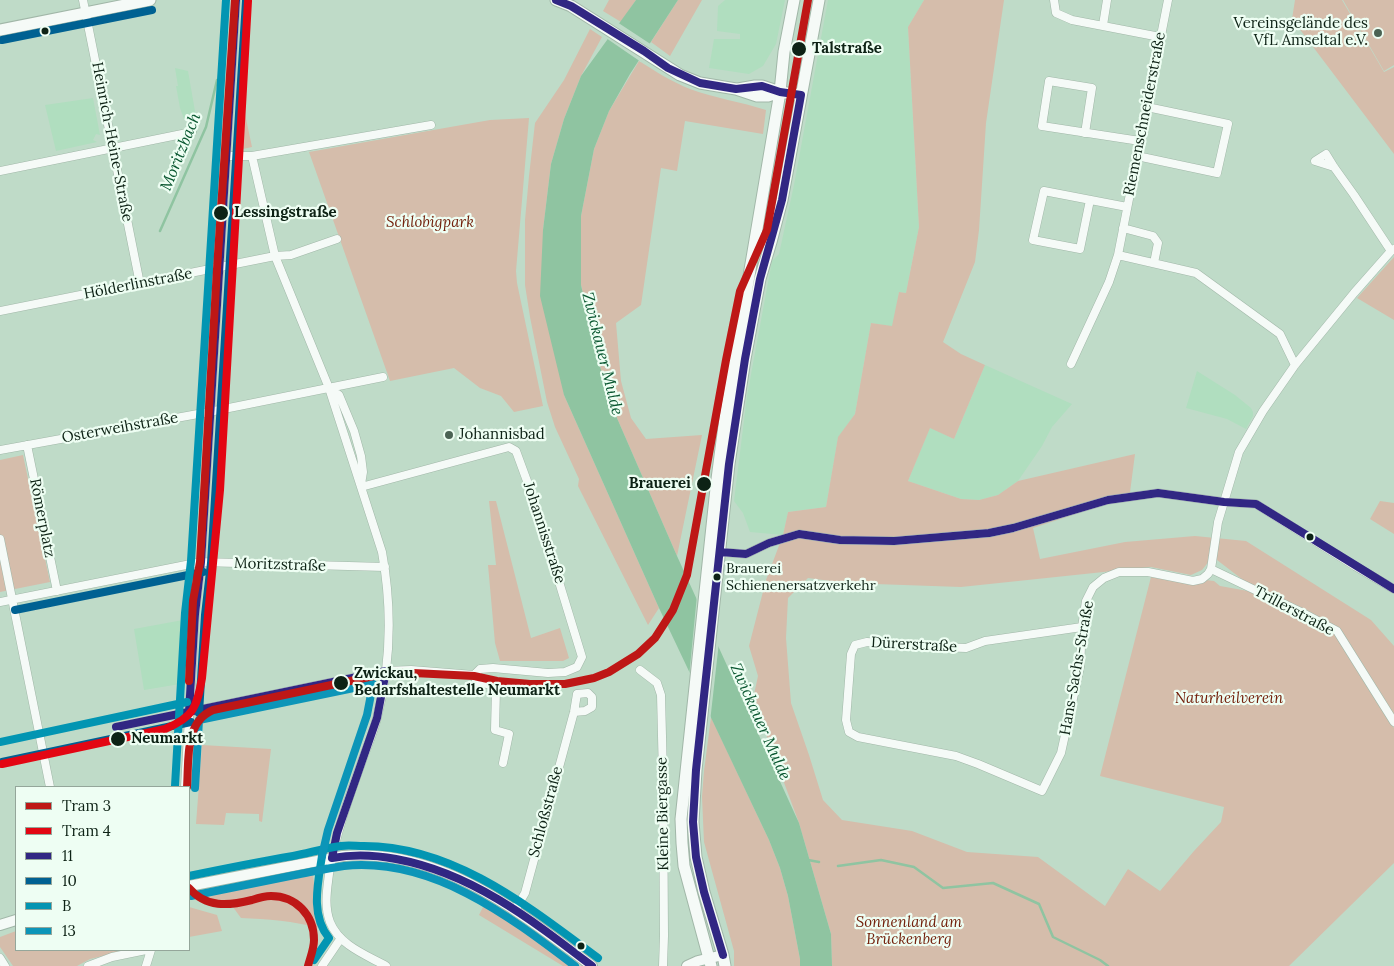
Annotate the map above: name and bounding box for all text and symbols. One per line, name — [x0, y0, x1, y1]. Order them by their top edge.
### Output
place label: Vereinsgelände des VfL Amseltal e.V. — [1234, 15, 1368, 50]
unlabelled marker — [40, 26, 50, 36]
marker: Vereinsgelände des VfL Amseltal e.V. — [1372, 27, 1384, 39]
street label: Riemenschneiderstraße — [1120, 31, 1170, 197]
marker: Talstraße — [790, 40, 808, 58]
place label: Talstraße — [812, 40, 882, 58]
street label: Heinrich-Heine-Straße — [88, 61, 136, 223]
water label: Moritzbach — [157, 110, 205, 194]
marker: Lessingstraße — [212, 204, 230, 222]
place label: Lessingstraße — [234, 204, 337, 222]
park label: Schlobigpark — [386, 214, 474, 232]
street label: Hölderlinstraße — [82, 265, 194, 303]
water label: Zwickauer Mulde — [577, 291, 627, 417]
street label: Osterweihstraße — [60, 409, 180, 447]
place label: Johannisbad — [459, 426, 545, 444]
marker: Johannisbad — [443, 429, 455, 441]
place label: Brauerei — [629, 475, 691, 493]
marker: Brauerei — [695, 475, 713, 493]
street label: Römerplatz — [26, 477, 58, 559]
street label: Johannisstraße — [519, 480, 569, 586]
unlabelled marker — [1305, 532, 1315, 542]
street label: Moritzstraße — [234, 554, 326, 576]
place label: Brauerei Schienenersatzverkehr — [726, 561, 876, 594]
marker: Brauerei Schienenersatzverkehr — [712, 572, 722, 582]
street label: Trillerstraße — [1251, 582, 1337, 640]
street label: Hans-Sachs-Straße — [1056, 599, 1098, 737]
street label: Dürerstraße — [870, 634, 958, 656]
water label: Zwickauer Mulde — [726, 661, 794, 783]
place label: Zwickau, Bedarfshaltestelle Neumarkt — [354, 665, 560, 700]
marker: Zwickau, Bedarfshaltestelle Neumarkt — [332, 674, 350, 692]
park label: Naturheilverein — [1175, 690, 1283, 708]
marker: Neumarkt — [109, 730, 127, 748]
place label: Neumarkt — [131, 730, 203, 748]
street label: Kleine Biergasse — [653, 757, 673, 871]
street label: Schloßstraße — [525, 764, 567, 860]
legend — [15, 786, 190, 951]
text: Tram 3 — [62, 796, 111, 815]
text: Tram 4 — [62, 821, 111, 840]
text: 11 — [62, 846, 73, 865]
text: 10 — [62, 871, 77, 890]
text: B — [62, 896, 71, 915]
park label: Sonnenland am Brückenberg — [856, 914, 962, 949]
text: 13 — [62, 921, 76, 940]
unlabelled marker — [576, 941, 586, 951]

